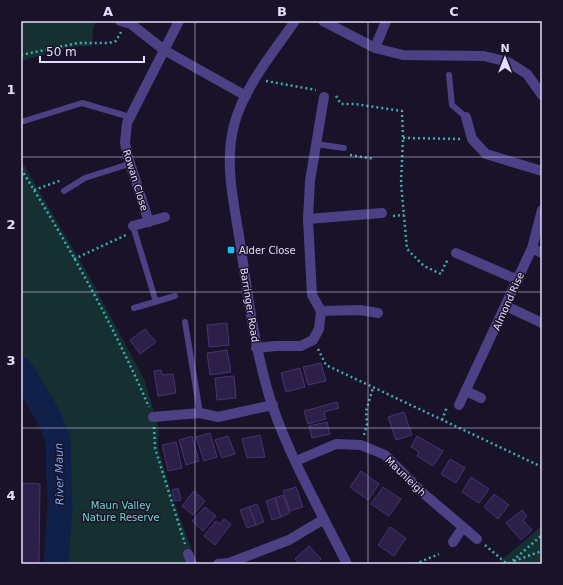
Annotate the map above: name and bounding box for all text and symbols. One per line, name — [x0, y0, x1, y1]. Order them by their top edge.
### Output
text: A — [103, 4, 113, 19]
text: B — [277, 4, 287, 19]
text: C — [449, 4, 459, 19]
scale bar — [40, 38, 144, 64]
north arrow — [485, 38, 525, 78]
text: N — [500, 42, 510, 55]
text: 50 m — [46, 45, 77, 59]
text: 1 — [6, 82, 16, 97]
street label: Rowan Close — [121, 148, 150, 212]
text: 2 — [6, 217, 16, 232]
marker: Alder Close — [226, 245, 236, 255]
place label: Alder Close — [239, 245, 296, 256]
street label: Barringer Road — [238, 267, 261, 343]
street label: Almond Rise — [491, 270, 526, 332]
text: 3 — [6, 353, 16, 368]
water label: River Maun — [52, 443, 67, 505]
street label: Maunleigh — [383, 454, 428, 498]
text: 4 — [6, 488, 16, 503]
park label: Maun Valley Nature Reserve — [82, 500, 160, 523]

